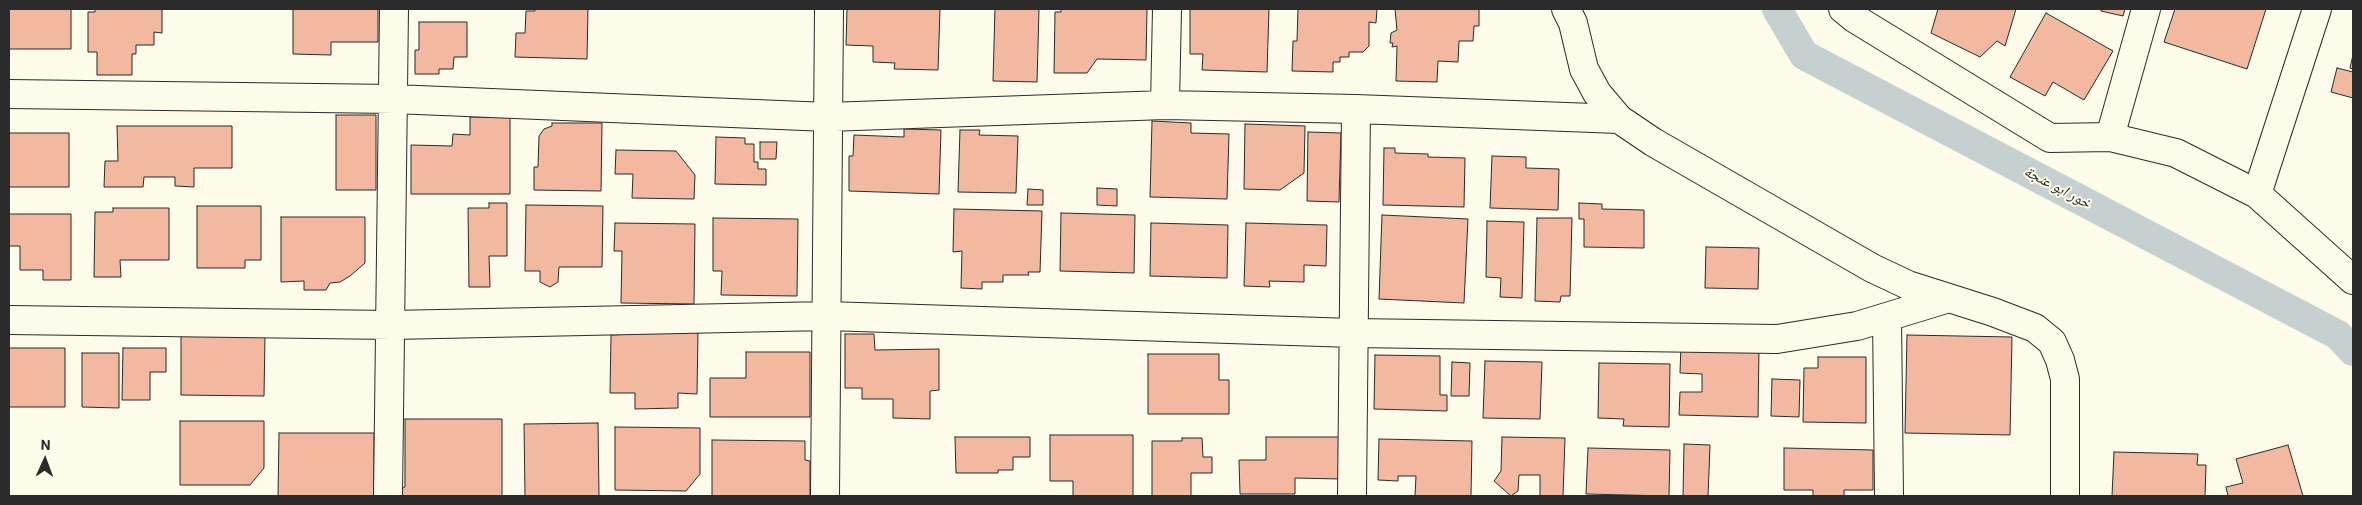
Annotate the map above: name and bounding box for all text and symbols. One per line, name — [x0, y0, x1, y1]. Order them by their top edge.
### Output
water label: خور ابو عنجة — [2020, 163, 2094, 213]
north arrow — [20, 435, 70, 485]
text: N — [40, 437, 51, 453]

